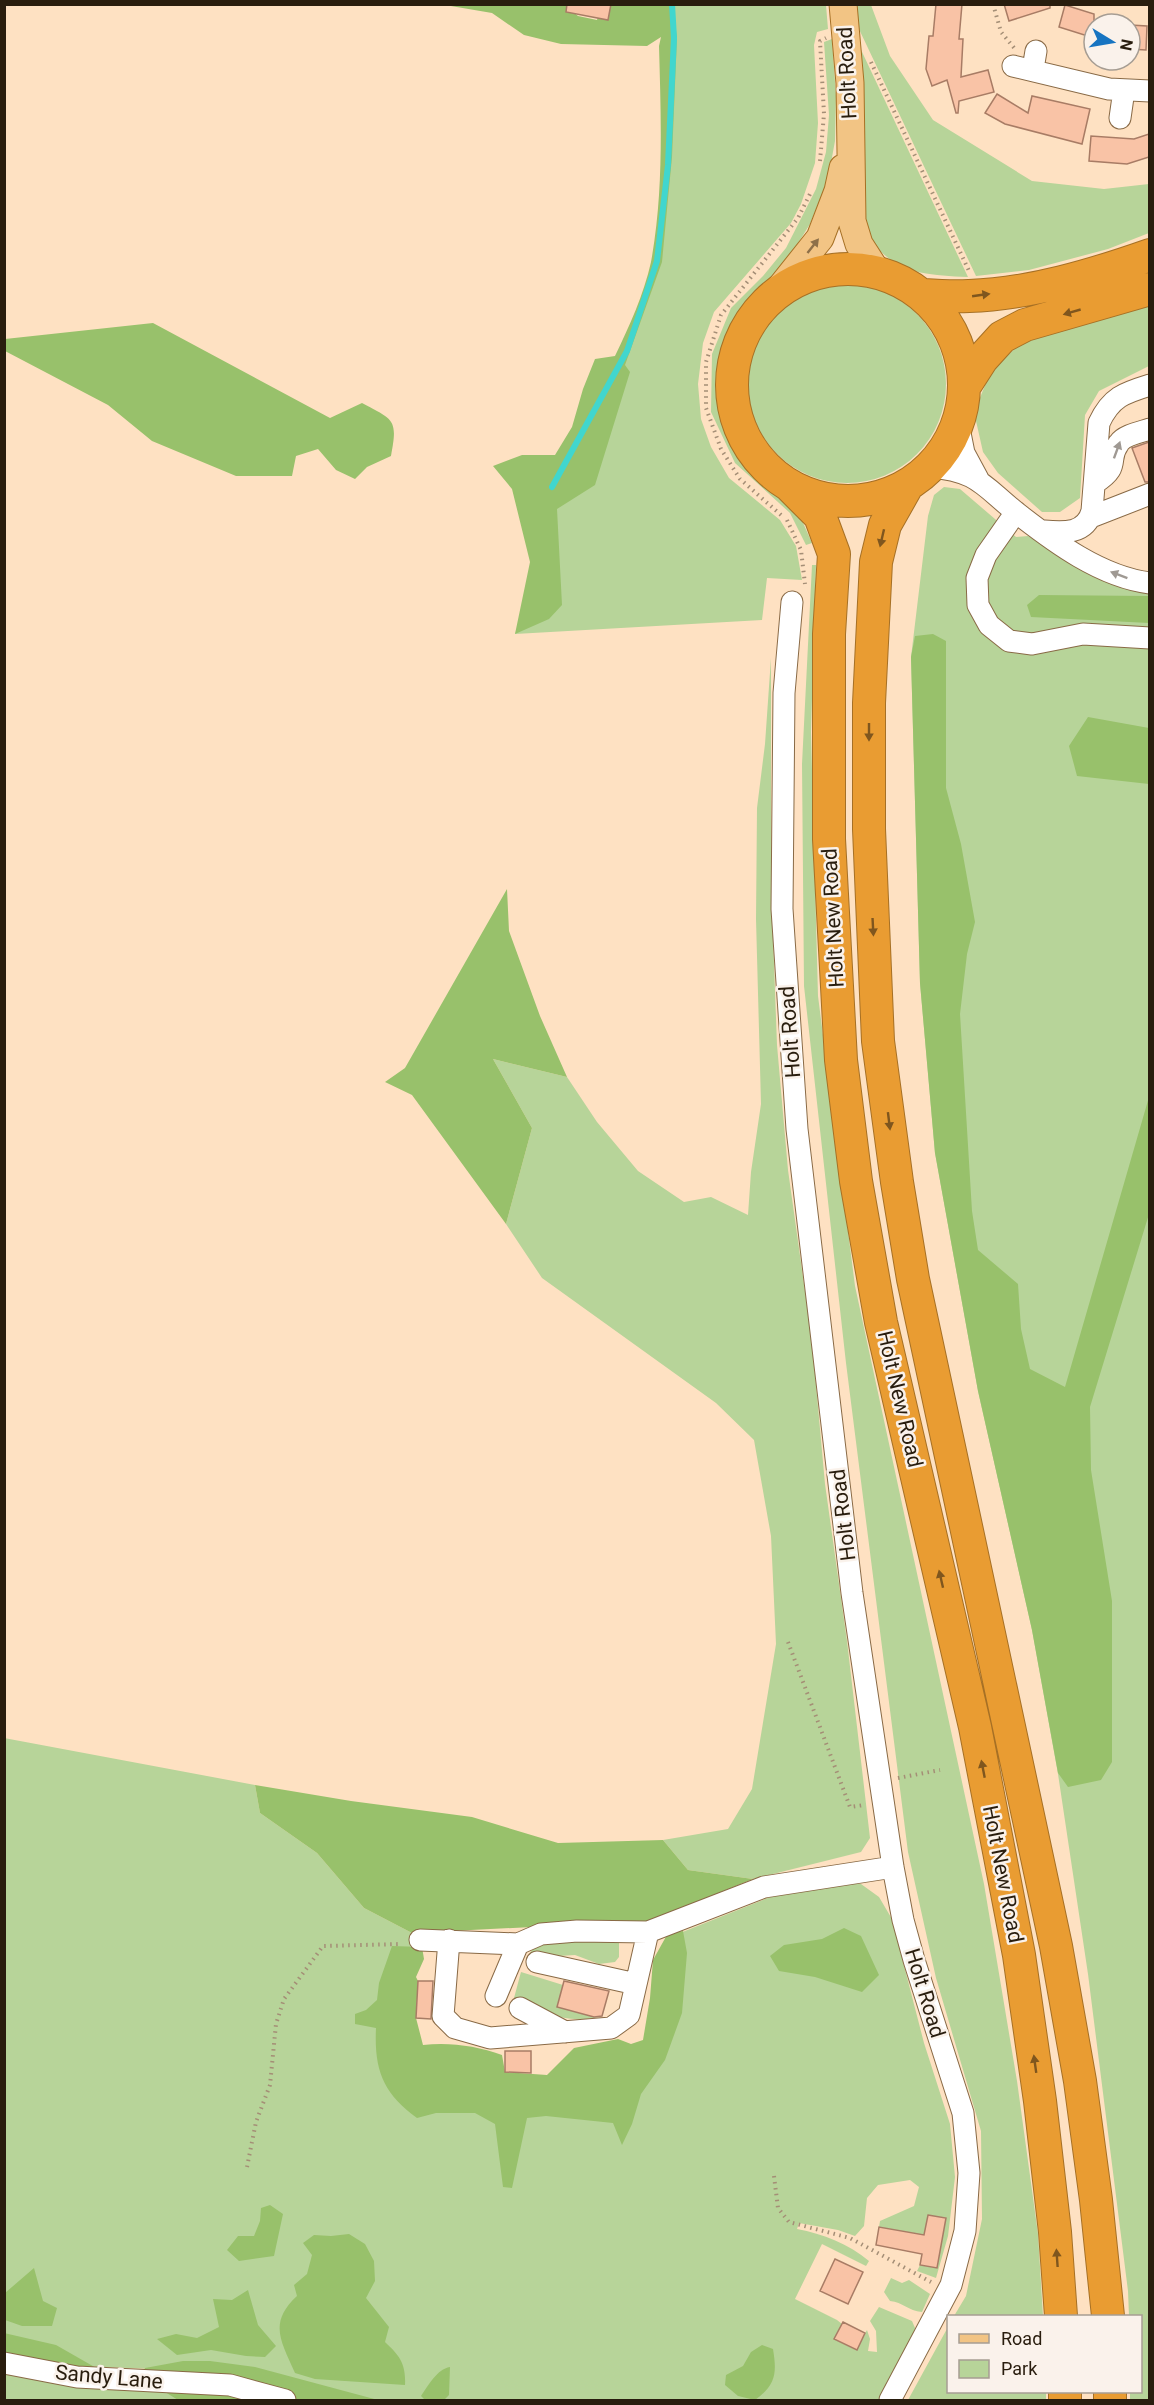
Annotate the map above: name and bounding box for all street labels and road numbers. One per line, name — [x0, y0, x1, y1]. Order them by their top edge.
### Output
street label: Holt Road — [833, 26, 861, 120]
street label: Holt New Road — [817, 848, 849, 988]
street label: Holt Road — [775, 985, 805, 1079]
street label: Holt New Road — [873, 1328, 927, 1470]
street label: Holt Road — [825, 1468, 861, 1562]
street label: Holt New Road — [978, 1803, 1028, 1945]
street label: Holt Road — [900, 1945, 950, 2041]
street label: Sandy Lane — [54, 2360, 164, 2394]

